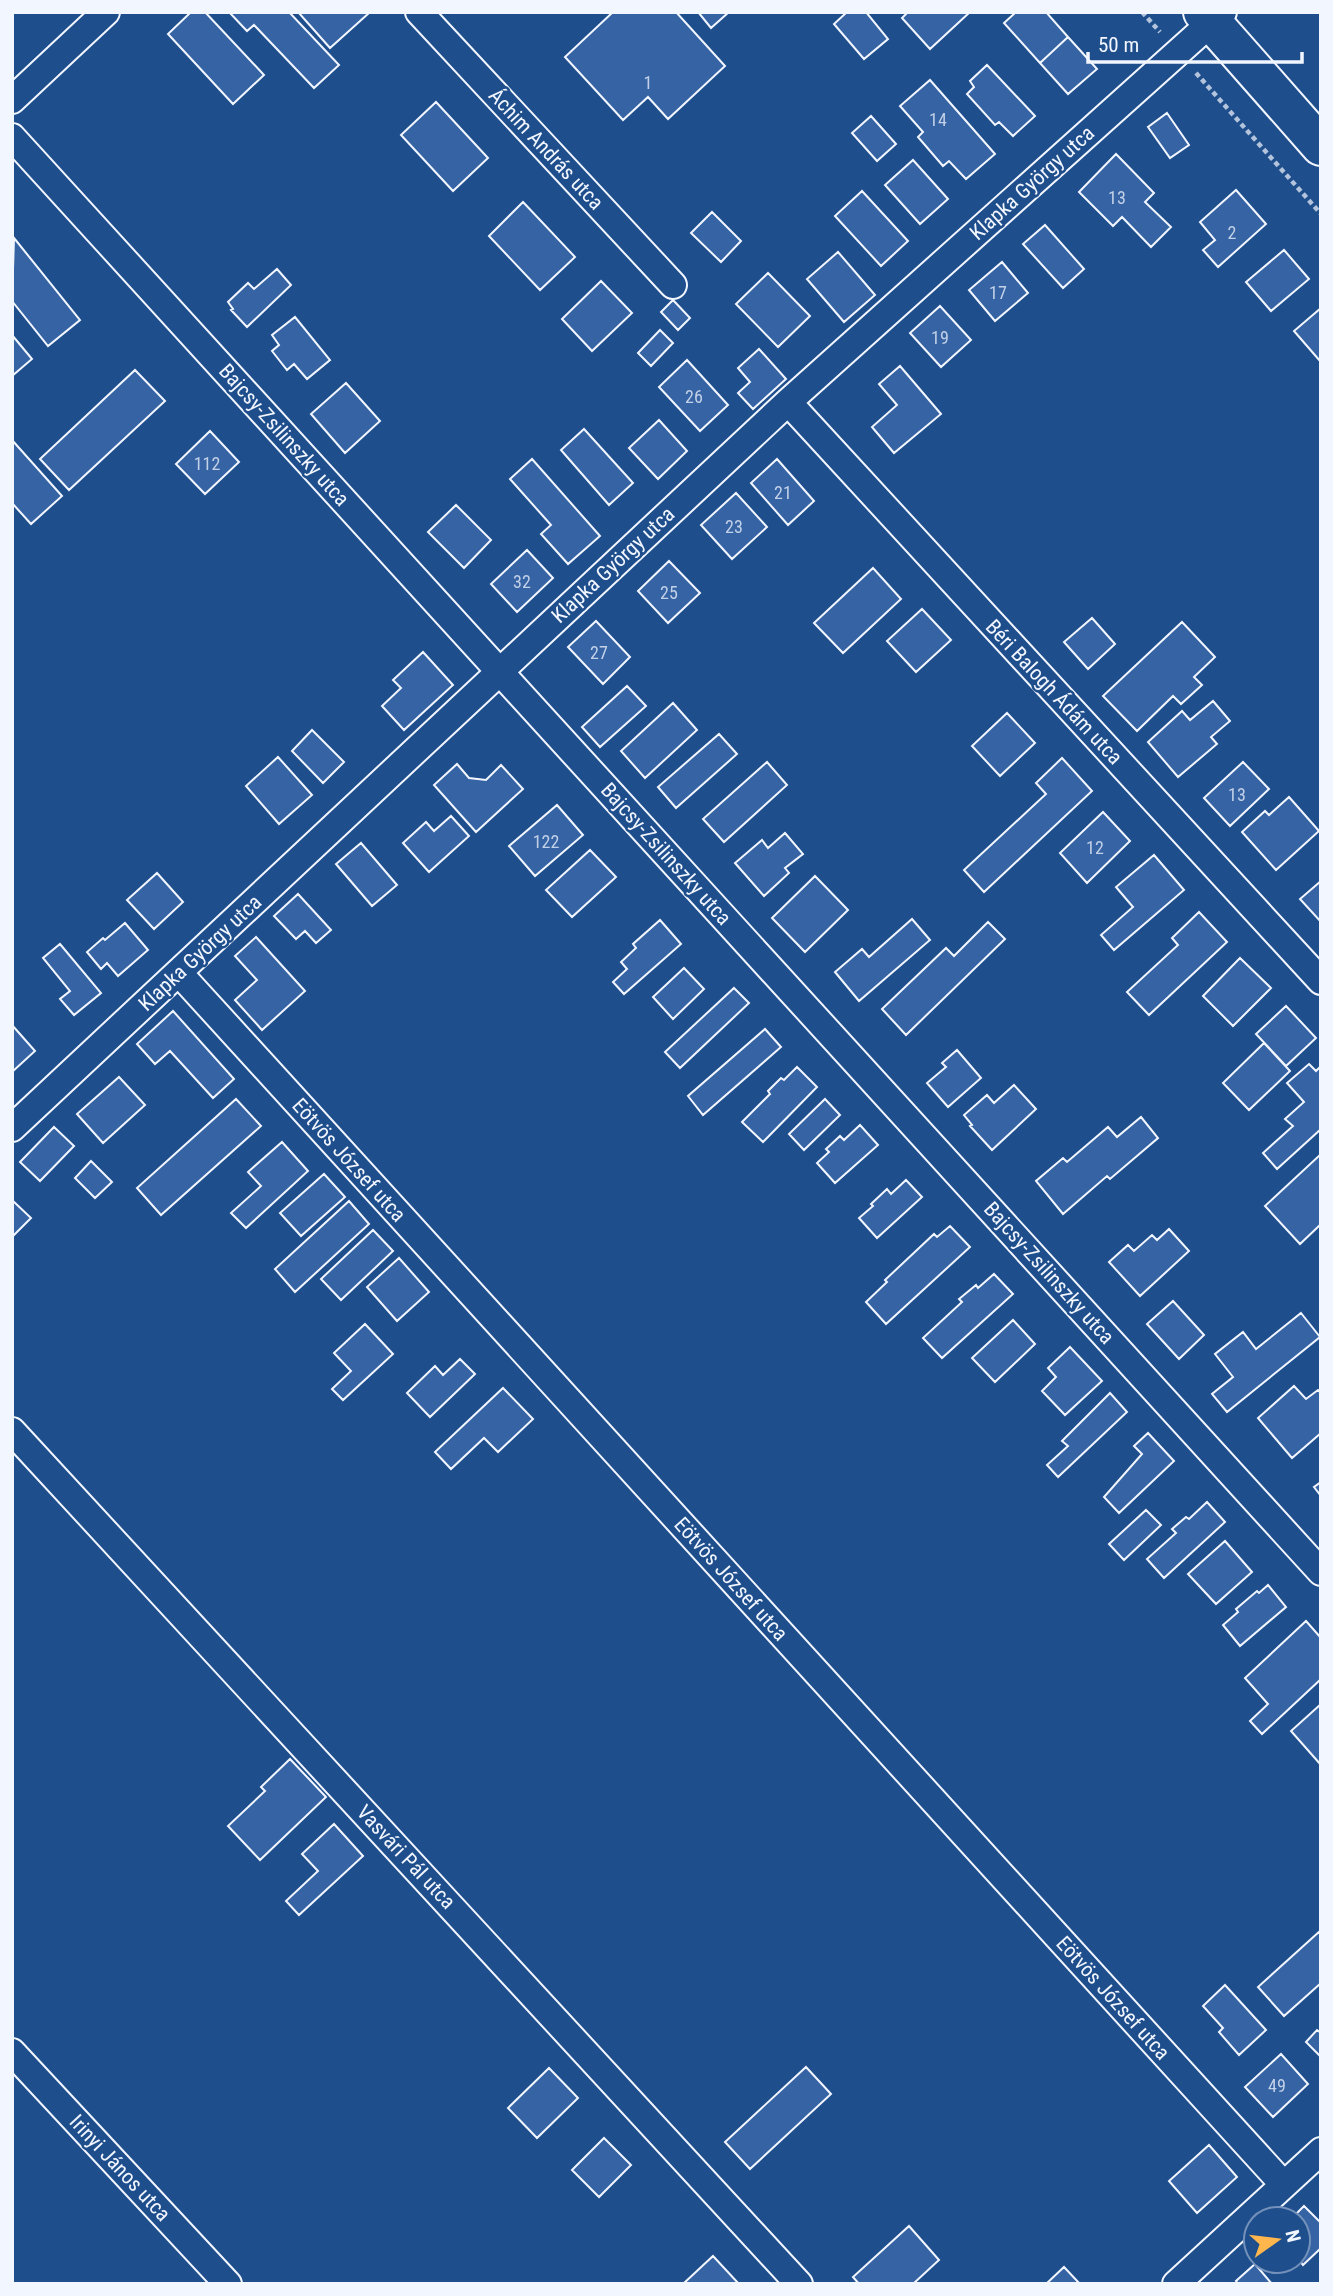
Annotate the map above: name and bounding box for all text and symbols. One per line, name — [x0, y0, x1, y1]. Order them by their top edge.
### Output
scale bar — [1088, 21, 1302, 65]
text: 50 m — [1098, 33, 1139, 57]
house number: 1 — [644, 72, 652, 93]
street label: Áchim András utca — [484, 84, 608, 214]
house number: 14 — [929, 109, 947, 130]
street label: Klapka György utca — [965, 121, 1099, 245]
house number: 13 — [1108, 187, 1126, 208]
house number: 2 — [1228, 222, 1237, 243]
house number: 17 — [989, 282, 1007, 303]
house number: 19 — [931, 327, 949, 348]
street label: Bajcsy-Zsilinszky utca — [214, 359, 354, 511]
house number: 26 — [685, 386, 703, 407]
house number: 112 — [194, 453, 220, 474]
house number: 21 — [774, 482, 792, 503]
street label: Klapka György utca — [547, 502, 679, 628]
house number: 23 — [725, 516, 743, 537]
house number: 32 — [513, 571, 531, 592]
house number: 25 — [660, 582, 678, 603]
street label: Béri Balogh Ádám utca — [981, 615, 1127, 769]
house number: 27 — [590, 642, 608, 663]
street label: Bajcsy-Zsilinszky utca — [596, 778, 736, 930]
house number: 13 — [1228, 784, 1246, 805]
house number: 122 — [533, 831, 559, 852]
house number: 12 — [1086, 837, 1104, 858]
street label: Klapka György utca — [134, 890, 266, 1016]
street label: Eötvös József utca — [287, 1093, 411, 1227]
street label: Bajcsy-Zsilinszky utca — [979, 1197, 1119, 1349]
street label: Eötvös József utca — [669, 1512, 793, 1646]
street label: Vasvári Pál utca — [352, 1800, 460, 1914]
street label: Eötvös József utca — [1051, 1931, 1175, 2065]
house number: 49 — [1268, 2075, 1286, 2096]
street label: Irinyi János utca — [65, 2110, 175, 2226]
north arrow — [1242, 2205, 1312, 2275]
text: N — [1280, 2228, 1306, 2244]

